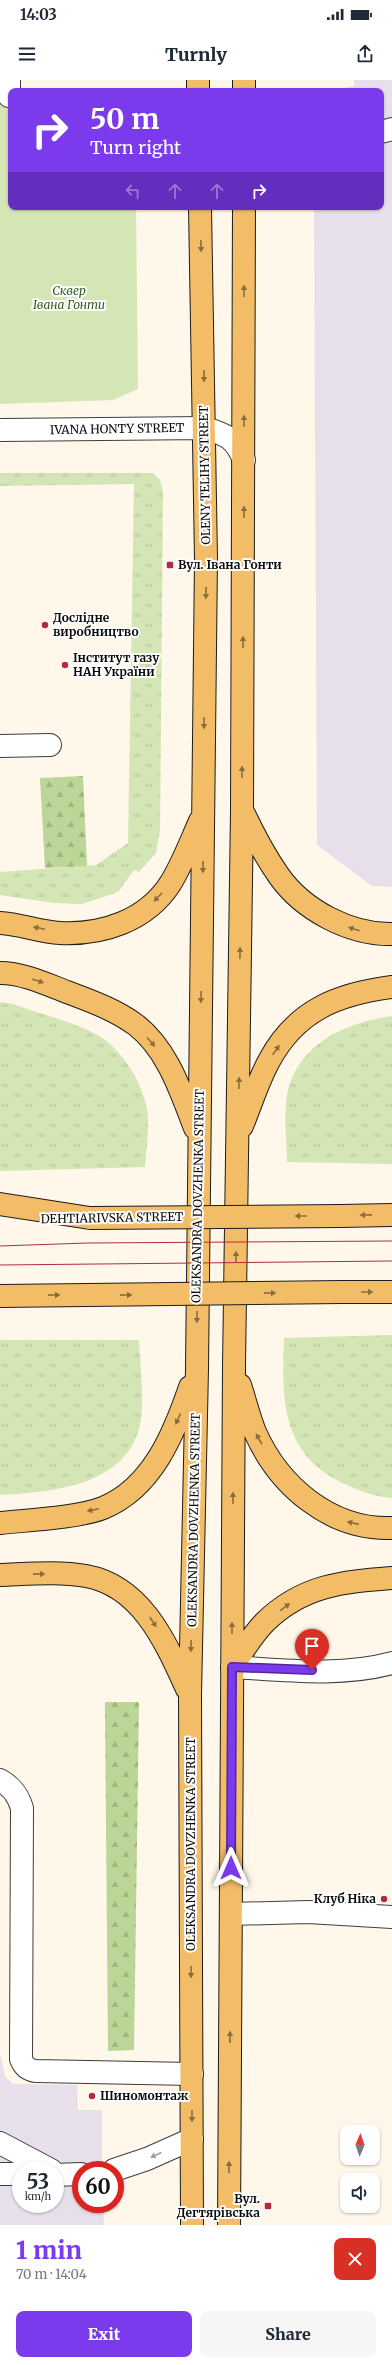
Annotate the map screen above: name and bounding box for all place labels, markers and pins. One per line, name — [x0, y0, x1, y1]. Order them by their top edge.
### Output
place label: Вул. Івана Гонти — [178, 557, 282, 572]
marker: Вул. Івана Гонти — [165, 560, 175, 570]
place label: Дослідне виробництво — [53, 610, 139, 639]
marker: Дослідне виробництво — [40, 620, 50, 630]
place label: Інститут газу НАН України — [73, 650, 160, 679]
marker: Інститут газу НАН України — [60, 660, 70, 670]
pin — [295, 1629, 329, 1670]
place label: Клуб Ніка — [314, 1891, 376, 1906]
marker: Клуб Ніка — [379, 1894, 389, 1904]
place label: Шиномонтаж — [100, 2088, 189, 2103]
marker: Шиномонтаж — [87, 2091, 97, 2101]
place label: Вул. Дегтярівська — [177, 2191, 260, 2220]
marker: Вул. Дегтярівська — [263, 2201, 273, 2211]

